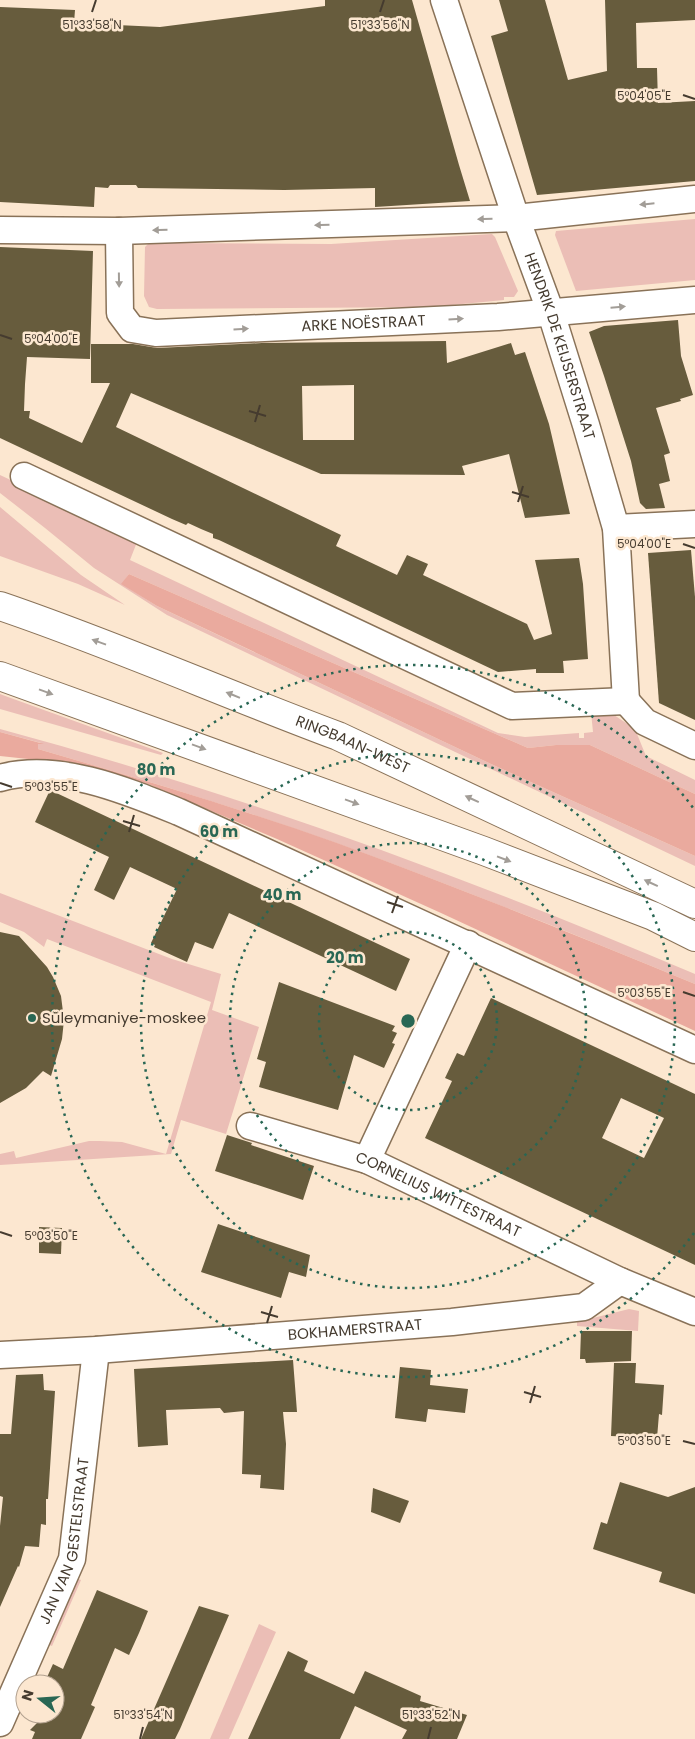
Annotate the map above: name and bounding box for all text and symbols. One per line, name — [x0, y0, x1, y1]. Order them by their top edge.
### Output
text: 51°33'58"N — [62, 16, 122, 33]
text: 51°33'56"N — [350, 16, 410, 33]
text: 5°04'05"E — [617, 87, 671, 104]
one-way arrow — [638, 200, 654, 208]
one-way arrow — [477, 216, 493, 224]
one-way arrow — [314, 221, 330, 229]
one-way arrow — [152, 226, 168, 234]
street label: HENDRIK DE KEIJSERSTRAAT — [520, 249, 601, 442]
one-way arrow — [116, 272, 124, 288]
one-way arrow — [610, 303, 626, 311]
street label: ARKE NOËSTRAAT — [301, 309, 426, 336]
one-way arrow — [448, 314, 464, 322]
one-way arrow — [233, 325, 249, 333]
text: 5°04'00"E — [24, 330, 78, 347]
text: 5°04'00"E — [617, 535, 671, 552]
one-way arrow — [91, 638, 106, 646]
one-way arrow — [39, 688, 54, 696]
one-way arrow — [226, 691, 240, 699]
street label: RINGBAAN-WEST — [293, 710, 413, 778]
one-way arrow — [192, 743, 207, 751]
text: 80 m — [137, 759, 175, 780]
text: 5°03'55"E — [24, 778, 78, 795]
one-way arrow — [465, 795, 479, 803]
one-way arrow — [345, 798, 360, 806]
text: 60 m — [200, 821, 238, 842]
one-way arrow — [497, 855, 511, 863]
one-way arrow — [644, 879, 658, 887]
text: 40 m — [262, 884, 302, 905]
text: 20 m — [326, 947, 364, 968]
text: 5°03'55"E — [617, 984, 671, 1001]
place label: Süleymaniye-moskee — [42, 1007, 206, 1028]
marker: Süleymaniye-moskee — [26, 1012, 38, 1024]
centre of rings — [399, 1012, 417, 1030]
street label: CORNELIUS WITTESTRAAT — [353, 1146, 525, 1242]
text: 5°03'50"E — [24, 1227, 78, 1244]
street label: BOKHAMERSTRAAT — [287, 1313, 423, 1345]
text: 5°03'50"E — [617, 1432, 671, 1449]
street label: JAN VAN GESTELSTRAAT — [34, 1456, 94, 1627]
north arrow — [15, 1674, 65, 1724]
text: N — [16, 1687, 39, 1703]
text: 51°33'54"N — [113, 1706, 173, 1723]
text: 51°33'52"N — [402, 1706, 460, 1723]

